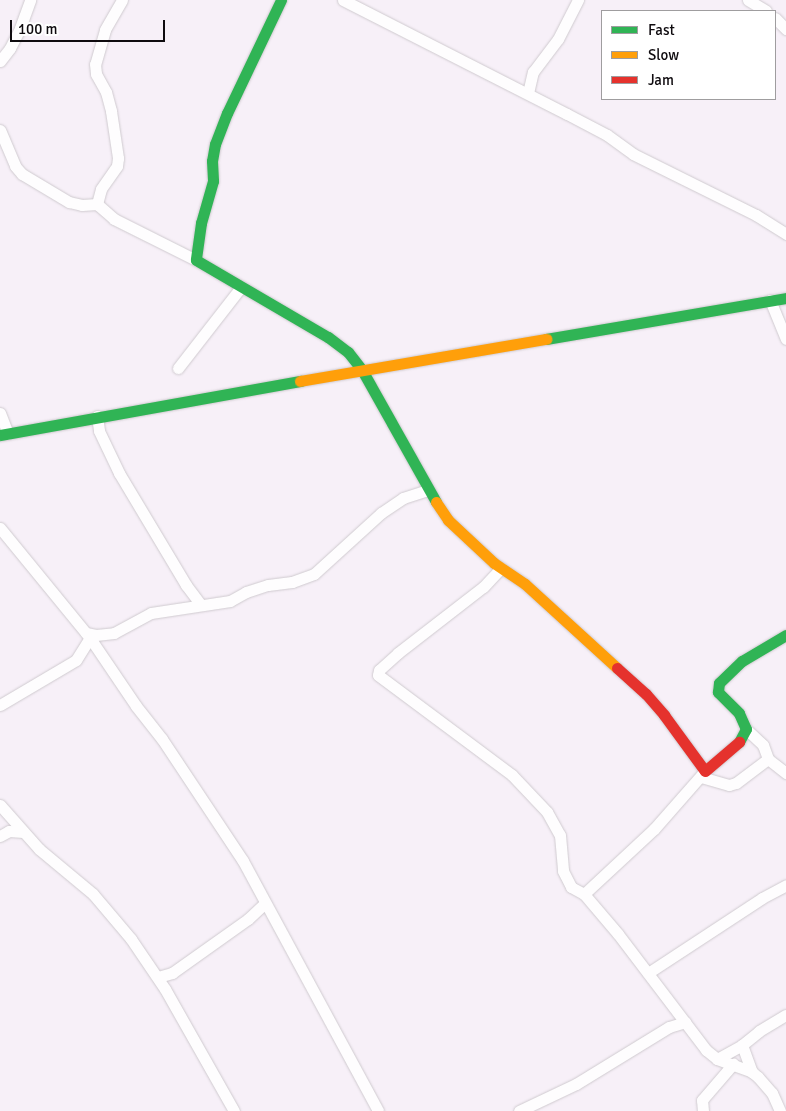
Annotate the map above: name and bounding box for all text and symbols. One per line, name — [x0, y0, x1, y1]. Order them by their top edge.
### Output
scale bar — [12, 10, 168, 42]
legend — [601, 10, 776, 100]
text: 100 m — [18, 20, 58, 38]
text: Fast — [648, 21, 675, 39]
text: Slow — [648, 46, 679, 64]
text: Jam — [648, 71, 674, 89]

